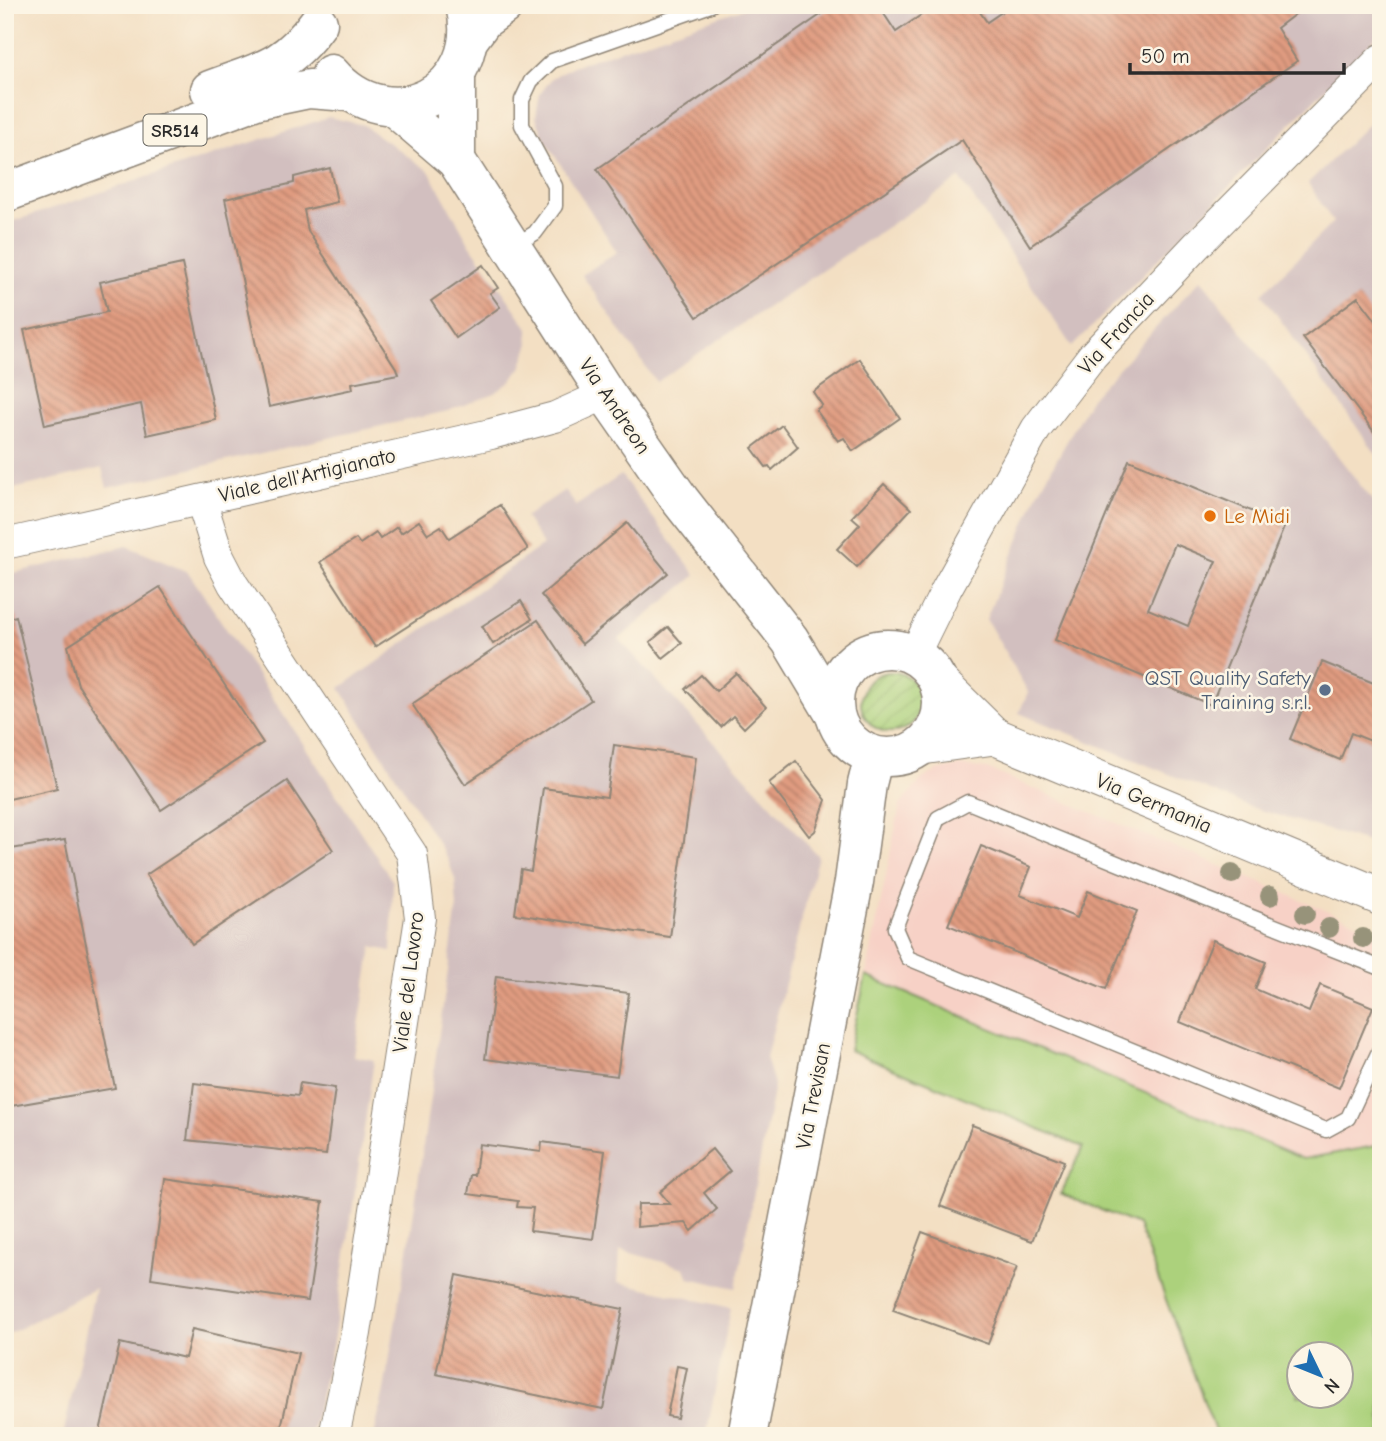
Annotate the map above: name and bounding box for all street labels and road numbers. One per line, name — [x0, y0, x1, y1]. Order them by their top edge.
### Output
road number: SR514 — [144, 114, 206, 146]
street label: Via Francia — [1073, 287, 1159, 379]
street label: Via Andreon — [574, 354, 656, 458]
street label: Viale dell'Artigianato — [216, 443, 398, 507]
street label: Via Germania — [1093, 768, 1215, 838]
street label: Viale del Lavoro — [387, 910, 429, 1054]
street label: Via Trevisan — [791, 1041, 835, 1151]

